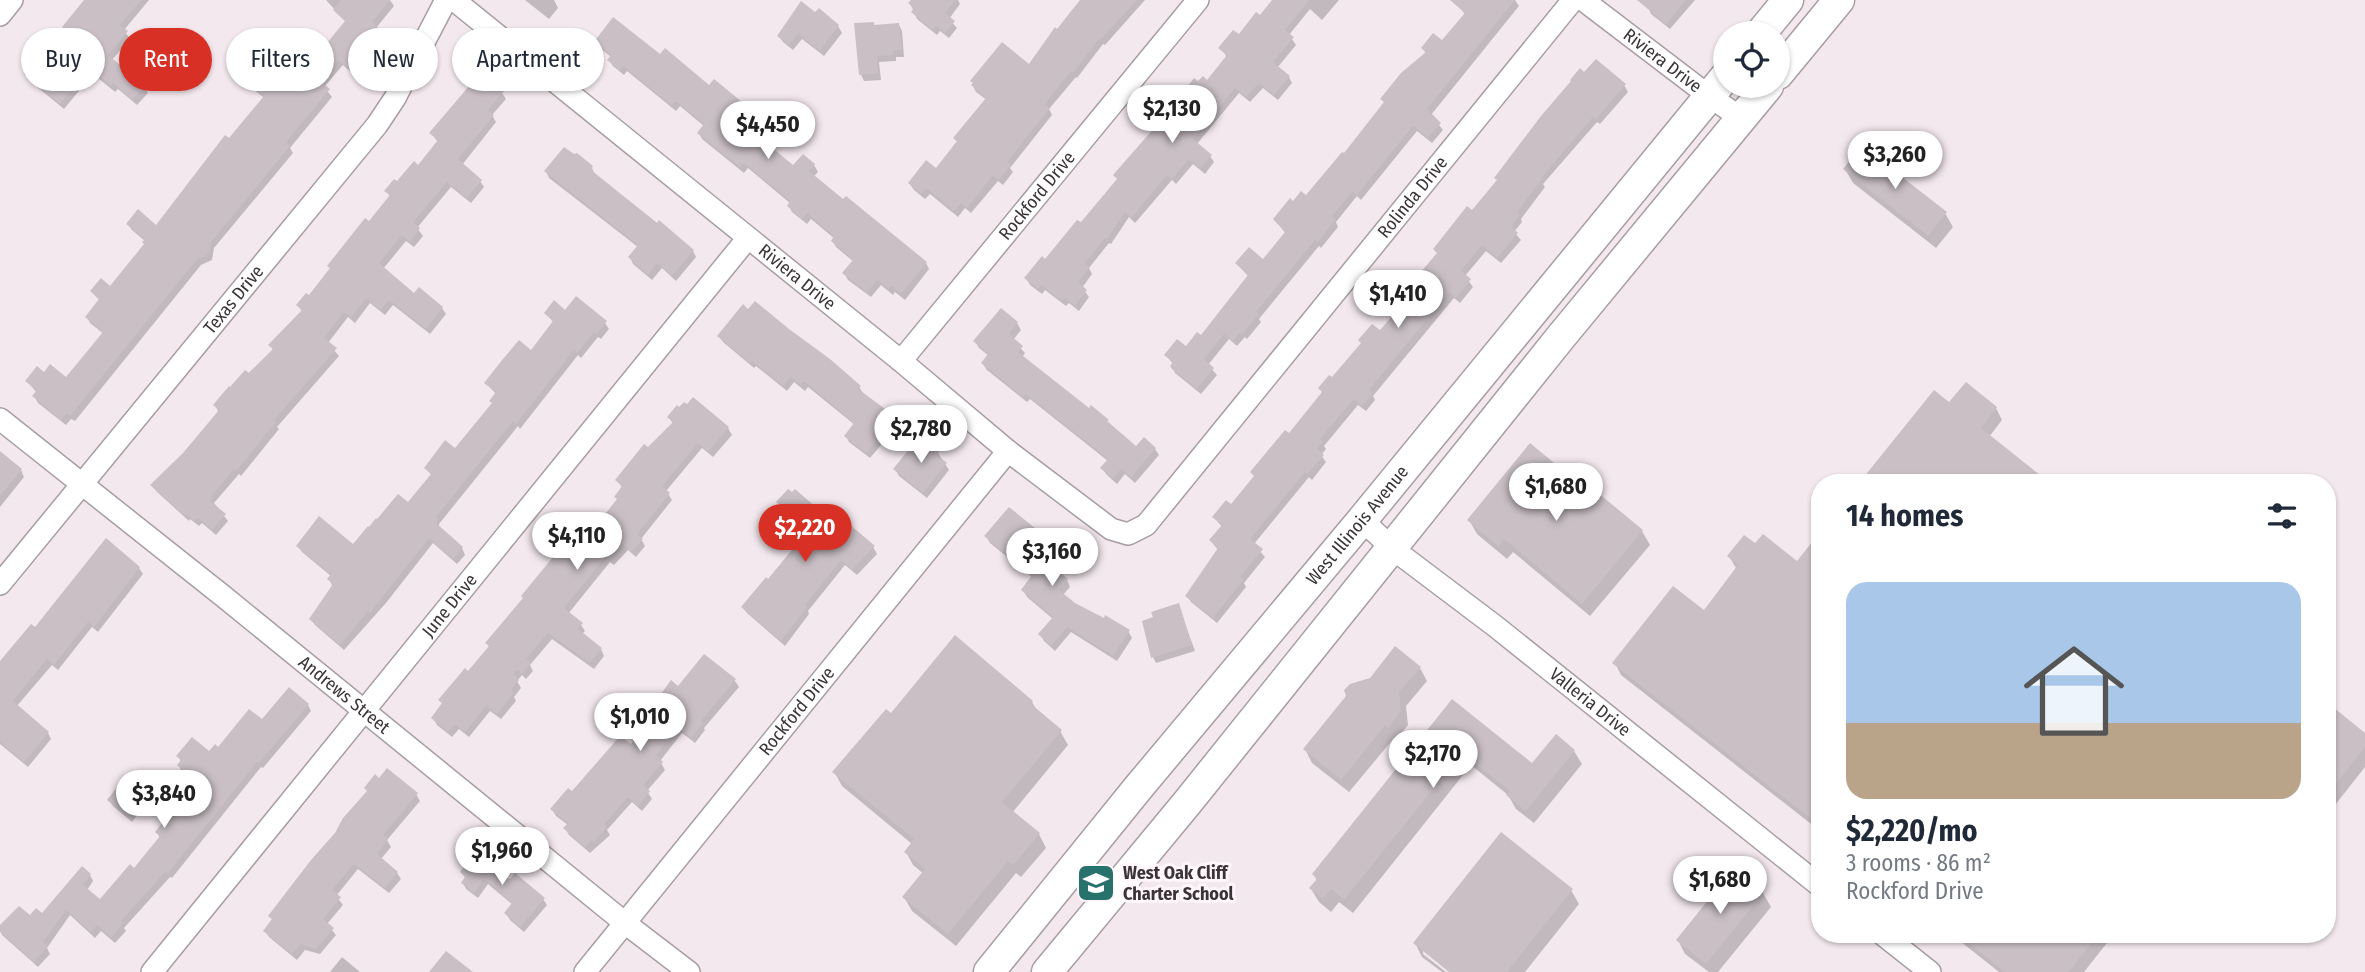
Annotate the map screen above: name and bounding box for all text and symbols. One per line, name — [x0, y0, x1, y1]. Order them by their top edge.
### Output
map controls — [1713, 21, 1790, 98]
button: locate — [1713, 21, 1790, 98]
street label: Riviera Drive — [1619, 24, 1706, 98]
chip: Buy — [21, 28, 105, 91]
chip: Rent — [119, 28, 212, 91]
chip: Filters — [226, 28, 334, 91]
chip: New — [348, 28, 438, 91]
chip: Apartment — [452, 28, 604, 91]
pin: $2,130 — [1115, 86, 1229, 145]
text: $2,130 — [1143, 94, 1201, 122]
pin: $4,450 — [711, 102, 825, 161]
text: $4,450 — [736, 110, 800, 138]
pin: $3,260 — [1838, 132, 1952, 191]
text: $3,260 — [1864, 140, 1926, 168]
street label: Rockford Drive — [994, 147, 1080, 244]
street label: Rolinda Drive — [1373, 152, 1452, 242]
street label: Riviera Drive — [754, 239, 840, 315]
street label: Texas Drive — [199, 261, 268, 338]
pin: $1,410 — [1341, 270, 1455, 330]
text: $1,410 — [1369, 279, 1427, 307]
pin: $2,780 — [864, 406, 978, 465]
text: $2,780 — [890, 414, 952, 442]
street label: West Illinois Avenue — [1301, 461, 1413, 589]
pin: $1,680 — [1499, 463, 1613, 523]
text: $1,680 — [1525, 472, 1587, 500]
icon: filters — [2263, 497, 2301, 535]
text: 14 homes — [1846, 498, 1963, 534]
pin: $2,220 — [748, 504, 862, 564]
pin: $4,110 — [520, 512, 634, 572]
text: $2,220 — [775, 513, 835, 541]
text: $4,110 — [548, 521, 606, 549]
pin: $3,160 — [995, 528, 1109, 588]
text: $3,160 — [1022, 537, 1082, 565]
street label: June Drive — [417, 569, 482, 642]
icon: home — [2011, 628, 2137, 754]
street label: Andrews Street — [294, 651, 394, 738]
street label: Rockford Drive — [754, 662, 839, 760]
street label: Valleria Drive — [1545, 663, 1635, 741]
pin: $1,010 — [583, 694, 697, 753]
text: $1,010 — [610, 702, 670, 730]
pin: $2,170 — [1376, 730, 1490, 790]
text: $2,170 — [1405, 739, 1461, 767]
pin: $3,840 — [107, 770, 221, 830]
text: $3,840 — [132, 779, 196, 807]
text: $2,220/mo — [1846, 813, 1978, 849]
pin: $1,960 — [445, 828, 559, 887]
text: $1,960 — [471, 836, 533, 864]
text: 3 rooms · 86 m² — [1846, 849, 1991, 877]
pin: $1,680 — [1663, 856, 1777, 916]
school or university icon: West Oak Cliff Charter School — [1075, 862, 1117, 904]
place label: West Oak Cliff Charter School — [1123, 862, 1234, 905]
text: $1,680 — [1689, 865, 1751, 893]
text: Rockford Drive — [1846, 877, 1984, 905]

